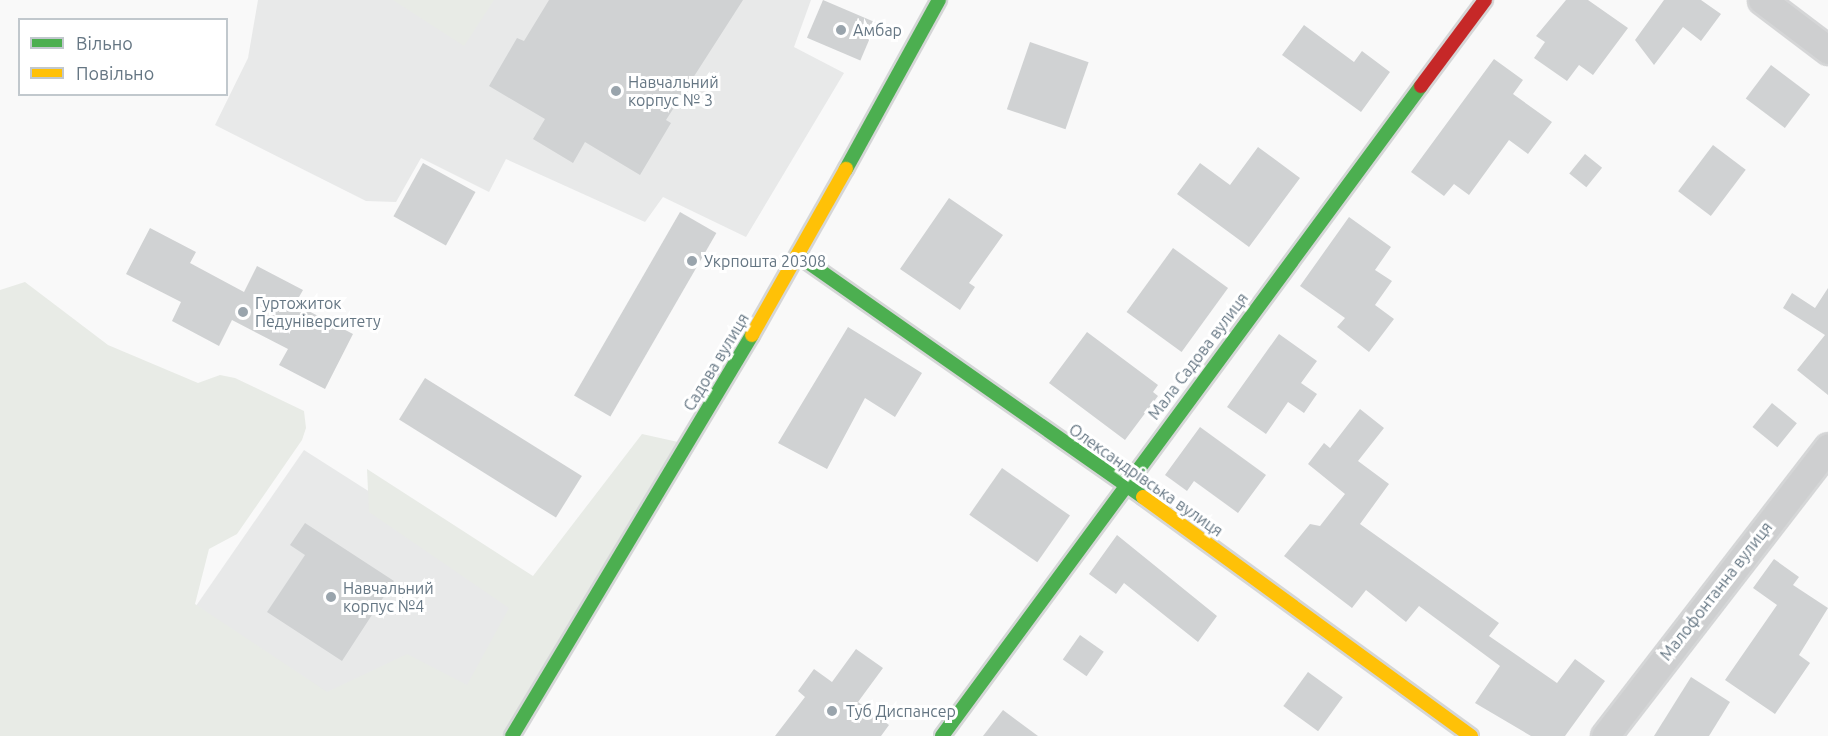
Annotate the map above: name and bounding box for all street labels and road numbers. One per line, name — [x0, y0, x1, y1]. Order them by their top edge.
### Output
street label: Мала Садова вулиця — [1144, 289, 1252, 423]
street label: Садова вулиця — [679, 310, 753, 414]
street label: Олександрівська вулиця — [1065, 419, 1227, 541]
street label: Малофонтанна вулиця — [1656, 518, 1776, 664]

